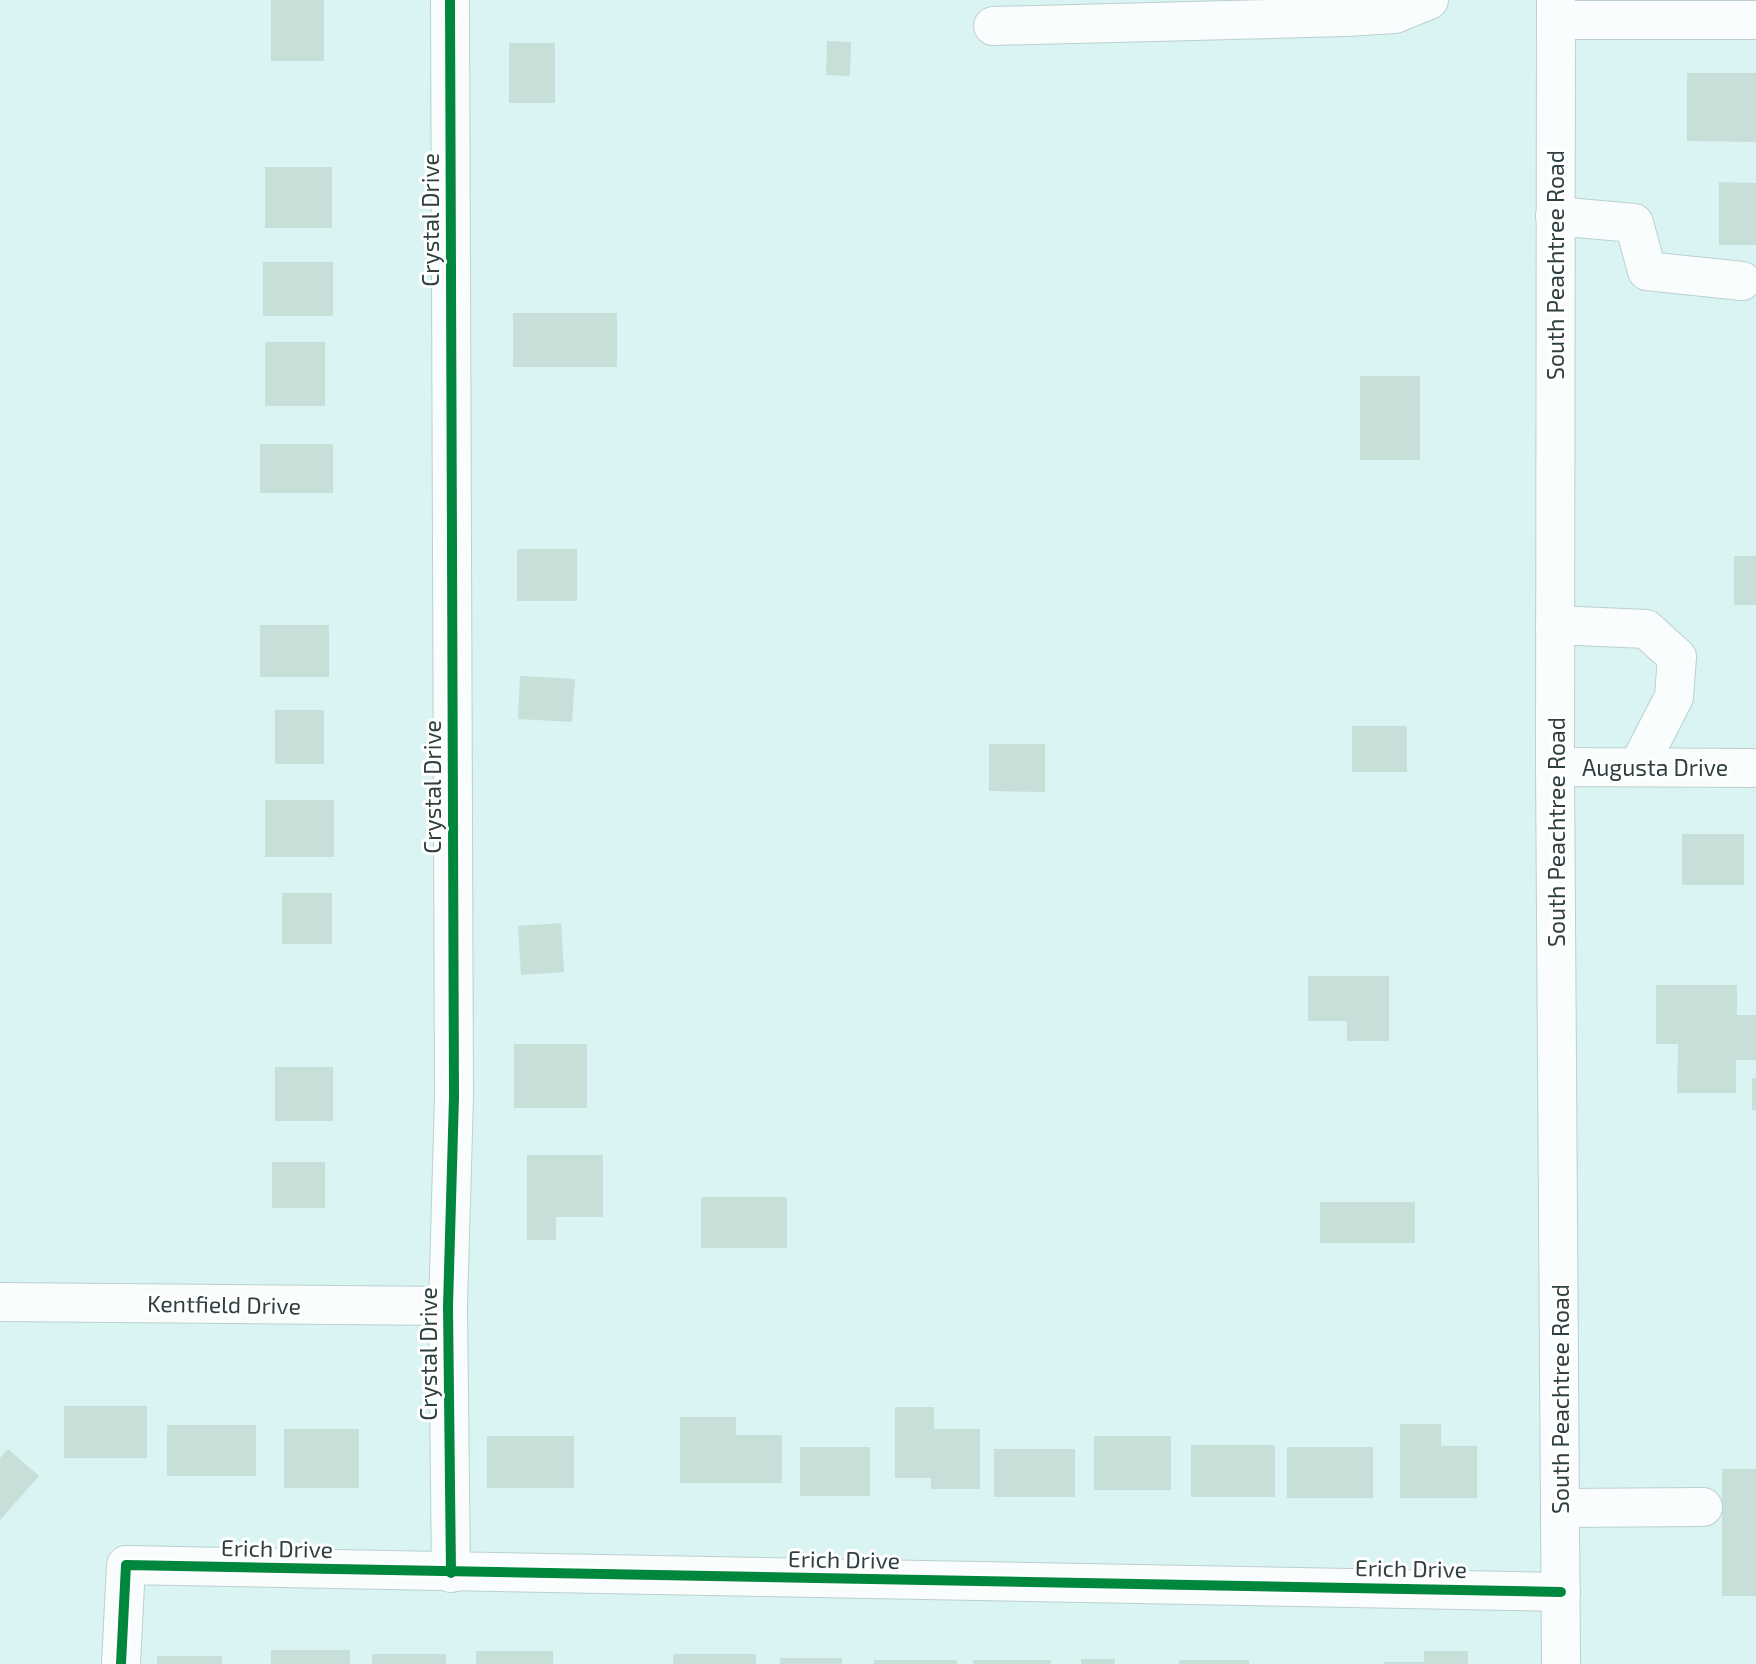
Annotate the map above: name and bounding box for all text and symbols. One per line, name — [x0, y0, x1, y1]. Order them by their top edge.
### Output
street label: South Peachtree Road — [1541, 150, 1569, 380]
street label: Crystal Drive — [416, 153, 444, 287]
street label: South Peachtree Road — [1542, 717, 1570, 947]
street label: Crystal Drive — [418, 720, 446, 854]
street label: Augusta Drive — [1582, 753, 1728, 781]
street label: South Peachtree Road — [1546, 1284, 1574, 1514]
street label: Crystal Drive — [414, 1287, 442, 1421]
street label: Kentfield Drive — [147, 1289, 301, 1319]
street label: Erich Drive — [221, 1533, 333, 1563]
street label: Erich Drive — [788, 1544, 900, 1574]
street label: Erich Drive — [1355, 1553, 1467, 1583]

